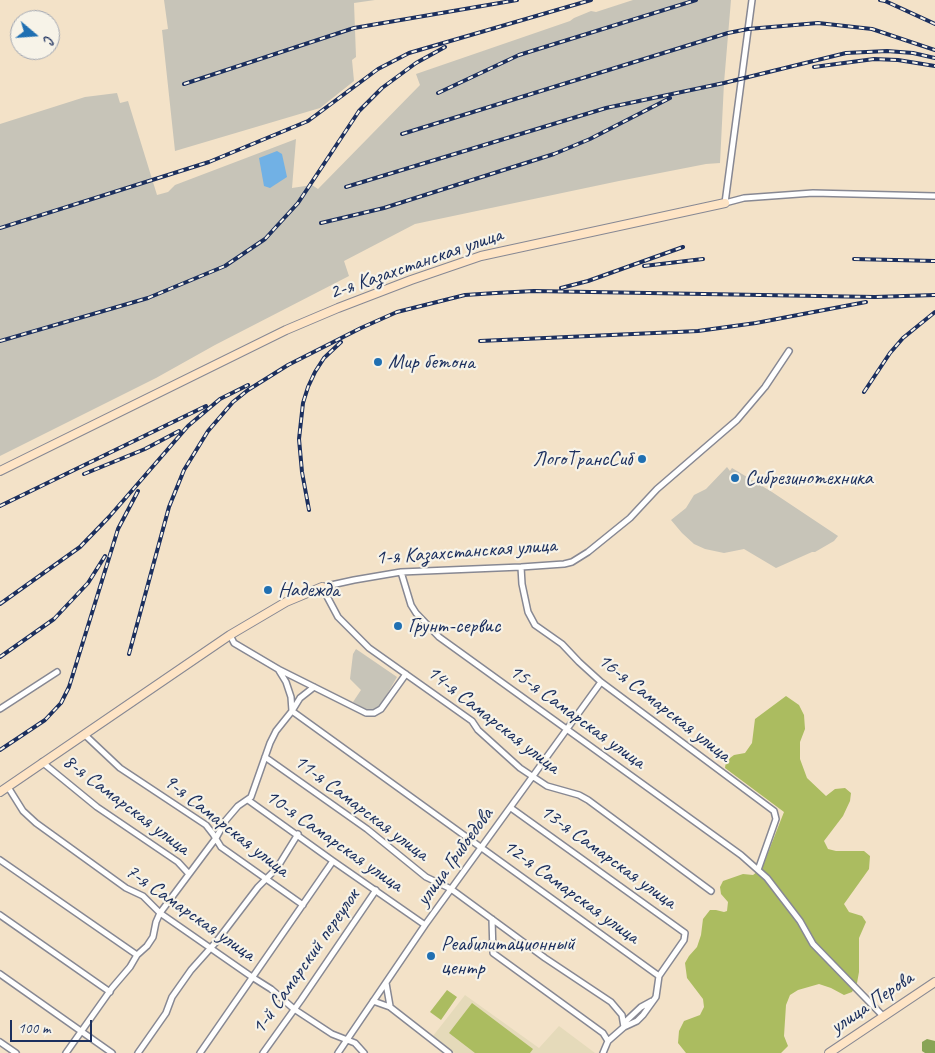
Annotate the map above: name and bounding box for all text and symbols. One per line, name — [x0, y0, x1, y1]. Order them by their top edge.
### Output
north arrow — [10, 10, 60, 60]
text: С — [40, 34, 58, 45]
street label: 2-я Казахстанская улица — [326, 223, 506, 305]
place label: Мир бетона — [388, 349, 475, 375]
marker: Мир бетона — [372, 356, 384, 368]
place label: ЛогоТрансСиб — [533, 446, 632, 472]
marker: ЛогоТрансСиб — [636, 453, 648, 465]
place label: Сибрезинотехника — [745, 465, 873, 491]
marker: Сибрезинотехника — [729, 472, 741, 484]
street label: 1-я Казахстанская улица — [375, 533, 557, 571]
place label: Надежда — [278, 577, 339, 603]
marker: Надежда — [262, 584, 274, 596]
place label: Грунт-сервис — [408, 613, 500, 639]
marker: Грунт-сервис — [392, 620, 404, 632]
street label: 16-я Самарская улица — [592, 648, 736, 768]
street label: 15-я Самарская улица — [504, 659, 650, 775]
street label: 14-я Самарская улица — [421, 660, 565, 780]
street label: 8-я Самарская улица — [57, 749, 195, 861]
street label: 11-я Самарская улица — [289, 749, 433, 867]
street label: 9-я Самарская улица — [158, 769, 294, 883]
street label: 10-я Самарская улица — [260, 784, 408, 898]
street label: 13-я Самарская улица — [535, 799, 681, 915]
street label: улица Грибоедова — [411, 803, 499, 911]
street label: 12-я Самарская улица — [498, 834, 644, 950]
street label: 7-я Самарская улица — [120, 859, 260, 967]
street label: 1-й Самарский переулок — [246, 884, 366, 1040]
place label: Реабилитационный центр — [441, 931, 575, 981]
marker: Реабилитационный центр — [425, 950, 437, 962]
street label: улица Перова — [826, 966, 918, 1040]
scale bar — [12, 1010, 95, 1042]
text: 100 m — [18, 1019, 50, 1038]

